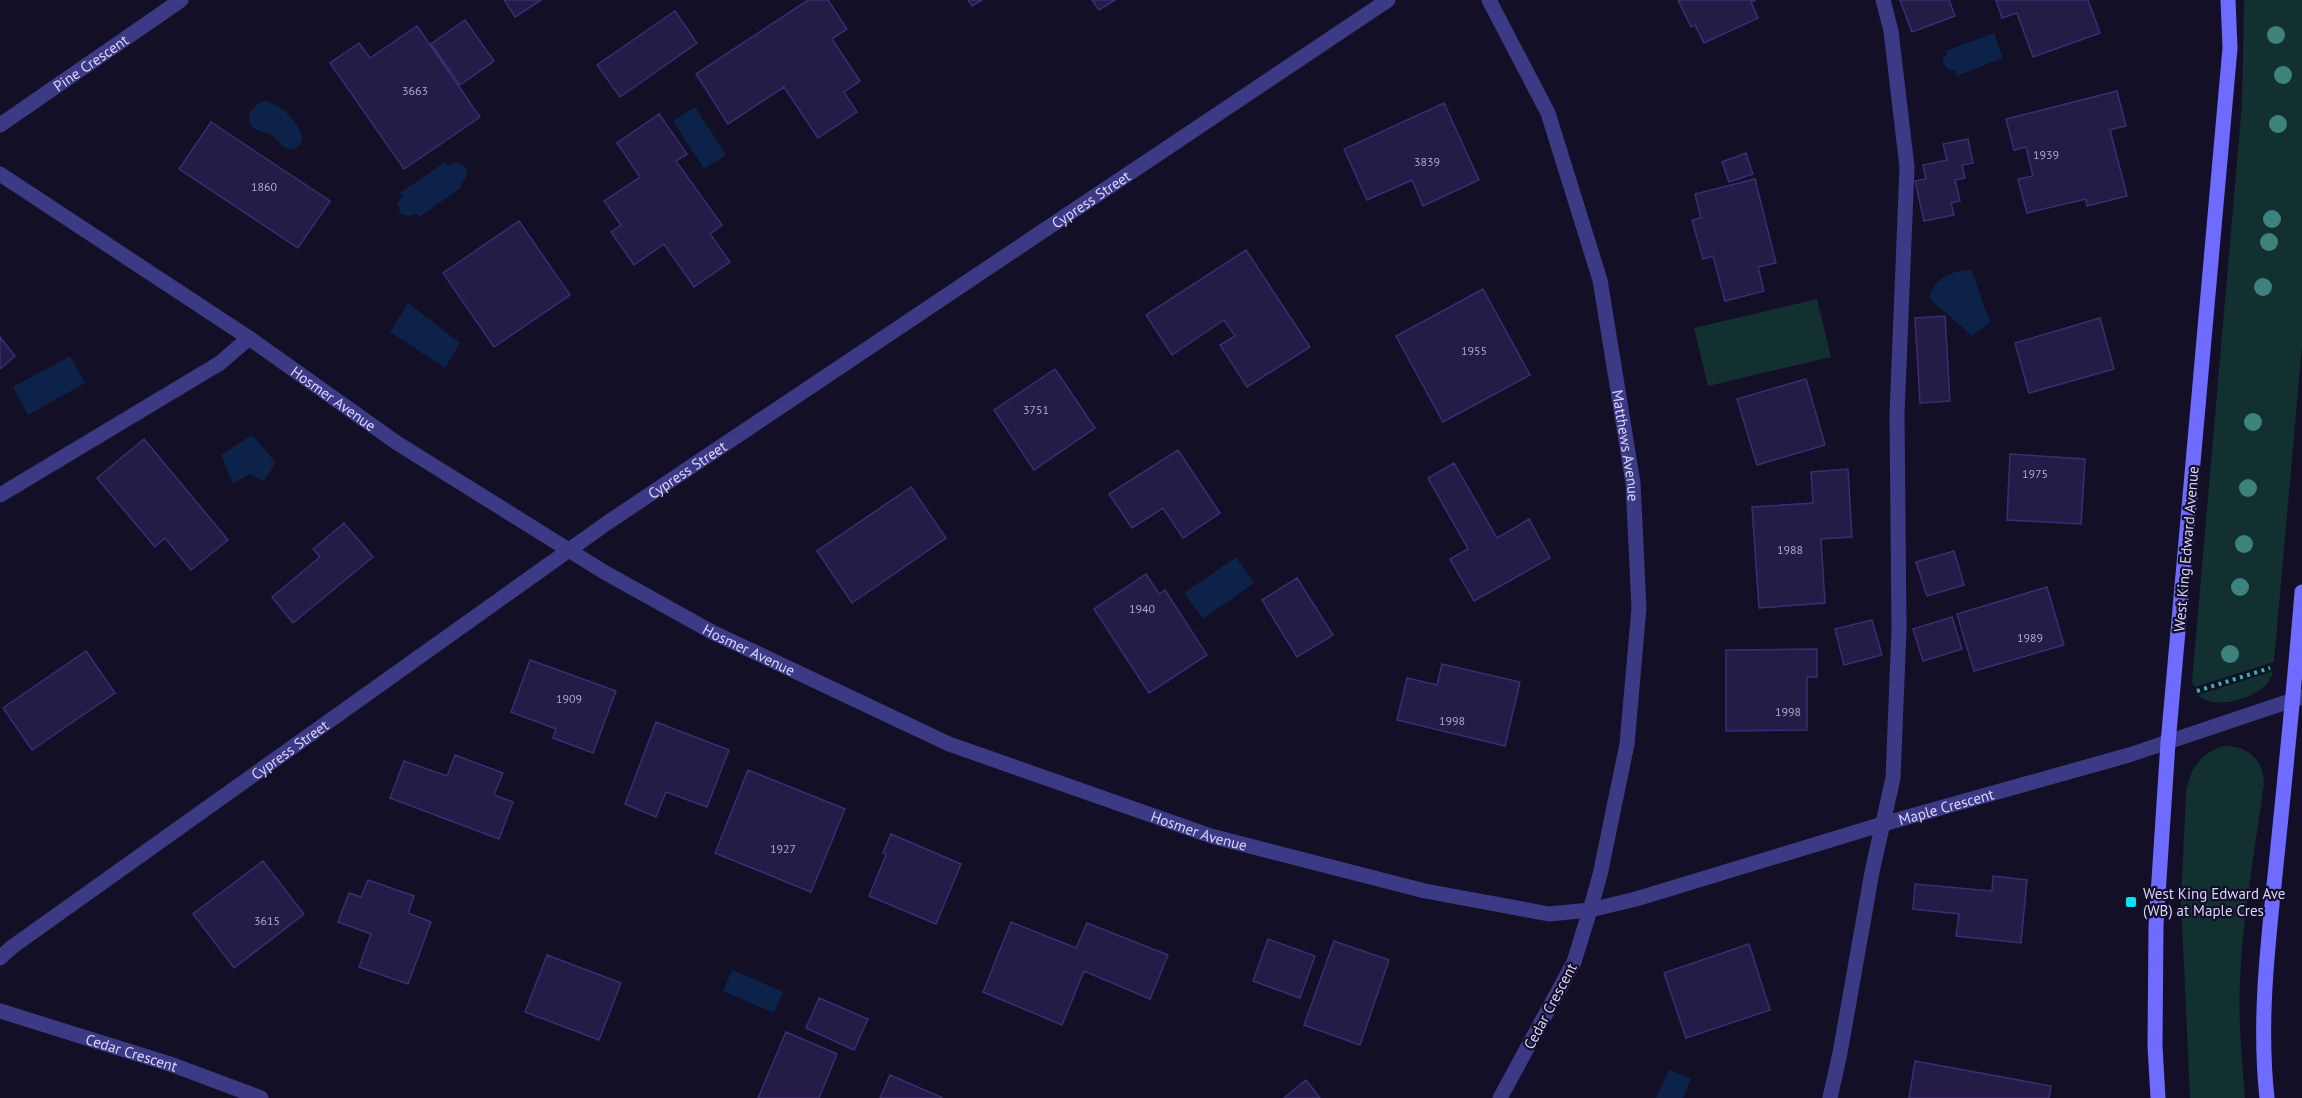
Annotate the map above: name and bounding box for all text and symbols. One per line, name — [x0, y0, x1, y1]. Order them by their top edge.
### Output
street label: Pine Crescent — [49, 30, 132, 95]
house number: 3663 — [402, 83, 428, 98]
house number: 1939 — [2033, 147, 2059, 162]
house number: 3839 — [1414, 154, 1440, 169]
street label: Cypress Street — [1048, 166, 1134, 232]
house number: 1860 — [251, 179, 278, 194]
house number: 1955 — [1461, 343, 1487, 358]
street label: Hosmer Avenue — [287, 361, 380, 435]
street label: Matthews Avenue — [1608, 388, 1643, 502]
house number: 3751 — [1023, 402, 1049, 417]
street label: Cypress Street — [644, 436, 730, 503]
street label: West King Edward Avenue — [2169, 465, 2203, 633]
house number: 1975 — [2022, 466, 2048, 481]
house number: 1988 — [1777, 542, 1803, 557]
house number: 1940 — [1129, 601, 1156, 616]
street label: Hosmer Avenue — [700, 619, 798, 679]
house number: 1989 — [2017, 630, 2043, 645]
house number: 1909 — [556, 691, 582, 706]
house number: 1998 — [1775, 704, 1801, 719]
house number: 1998 — [1439, 713, 1465, 728]
street label: Cypress Street — [247, 715, 332, 783]
street label: Maple Crescent — [1896, 784, 1996, 829]
street label: Hosmer Avenue — [1149, 806, 1249, 854]
house number: 1927 — [770, 841, 796, 856]
place label: West King Edward Ave (WB) at Maple Cres — [2143, 884, 2285, 920]
marker: West King Edward Ave (WB) at Maple Cres — [2124, 895, 2138, 909]
house number: 3615 — [254, 913, 280, 928]
street label: Cedar Crescent — [1519, 960, 1581, 1052]
street label: Cedar Crescent — [84, 1029, 180, 1075]

